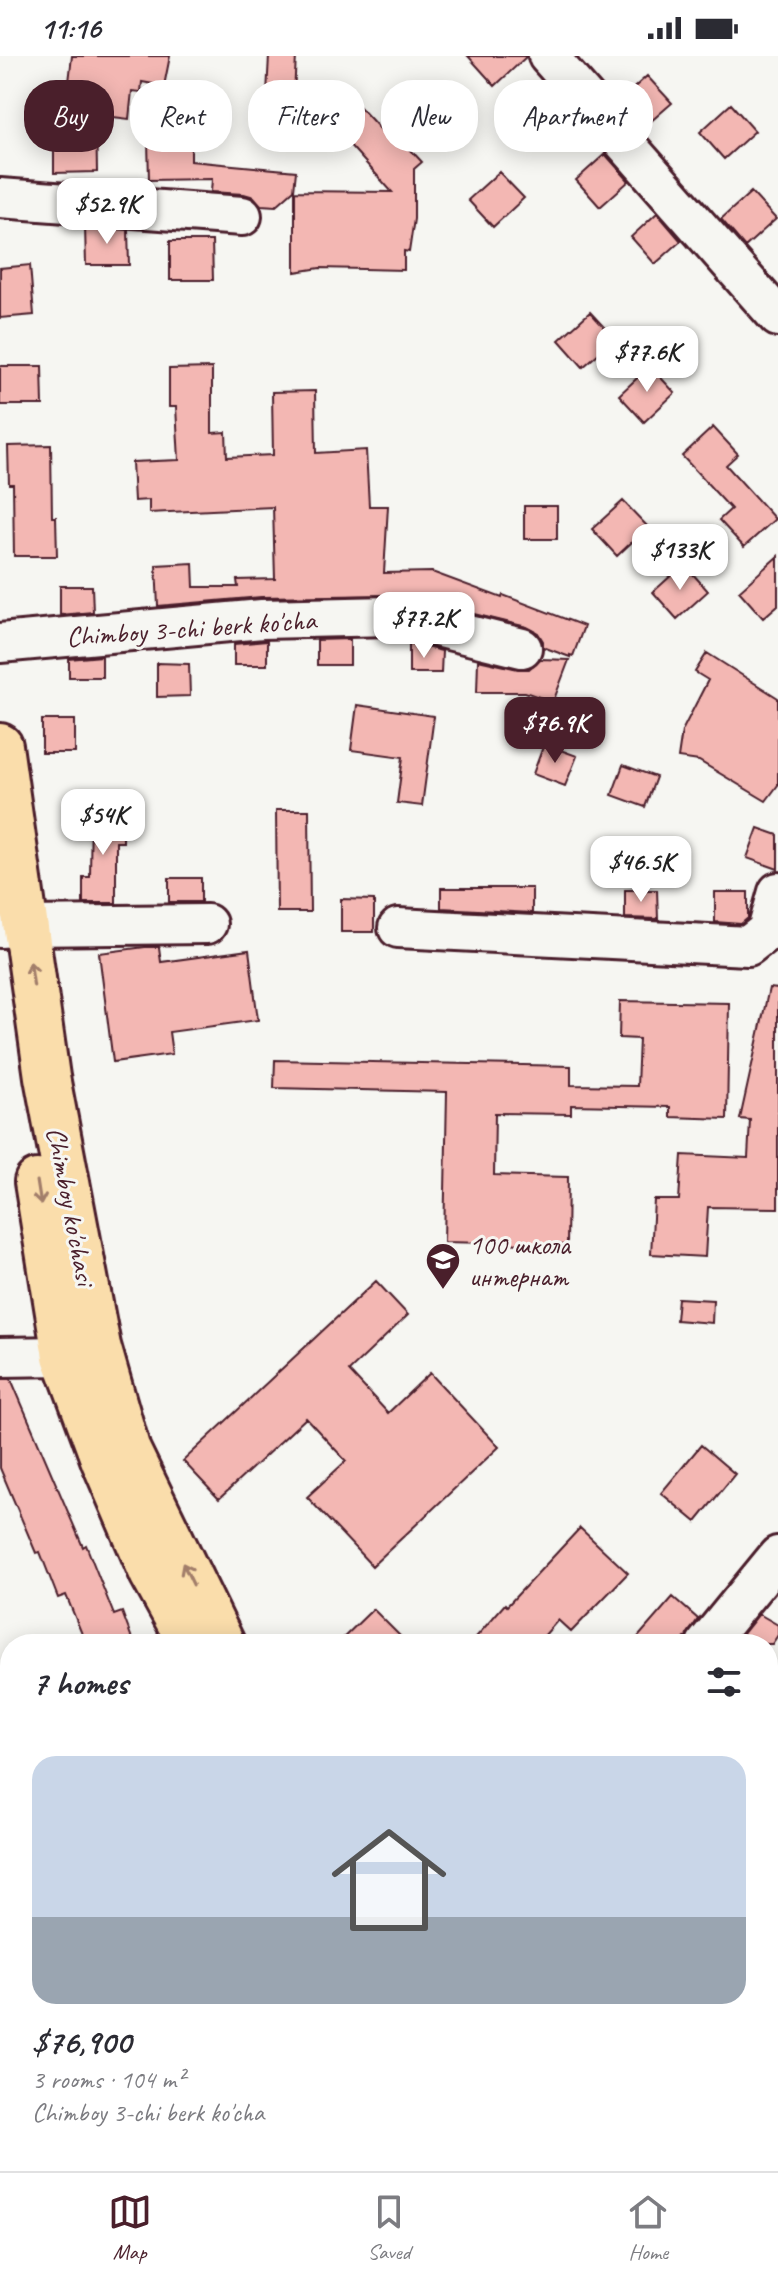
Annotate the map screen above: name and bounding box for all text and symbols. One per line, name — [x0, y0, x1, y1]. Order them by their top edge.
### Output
text: 11:16 — [40, 9, 101, 47]
chip: Buy — [24, 80, 114, 152]
chip: Rent — [130, 80, 232, 152]
chip: Filters — [248, 80, 365, 152]
chip: New — [381, 80, 478, 152]
chip: Apartment — [494, 80, 653, 152]
pin: $52.9K — [42, 178, 172, 246]
text: $52.9K — [75, 187, 139, 220]
pin: $77.6K — [582, 326, 712, 394]
text: $77.6K — [614, 335, 680, 368]
pin: $133K — [624, 524, 736, 592]
text: $133K — [650, 533, 710, 566]
pin: $77.2K — [359, 592, 489, 660]
text: $77.2K — [392, 601, 456, 634]
street label: Chimboy 3-chi berk ko'cha — [65, 602, 319, 654]
pin: $76.9K — [490, 697, 620, 765]
text: $76.9K — [522, 706, 588, 739]
pin: $54K — [56, 789, 150, 857]
text: $54K — [79, 798, 127, 831]
pin: $46.5K — [576, 836, 706, 904]
text: $46.5K — [608, 845, 674, 878]
one-way arrow — [24, 962, 39, 987]
street label: Chimboy ko'chasi — [39, 1124, 104, 1292]
one-way arrow — [32, 1180, 47, 1205]
place label: 100 школа интернат — [469, 1227, 572, 1294]
school or university icon: 100 школа интернат — [424, 1241, 462, 1291]
one-way arrow — [180, 1562, 195, 1586]
icon: filters — [702, 1660, 746, 1704]
text: 7 homes — [32, 1661, 128, 1704]
icon: home — [317, 1808, 461, 1952]
text: $76,900 — [32, 2020, 131, 2063]
text: 3 rooms · 104 m² — [32, 2063, 184, 2096]
text: Chimboy 3-chi berk ko'cha — [32, 2096, 264, 2129]
tab: Map — [108, 2190, 152, 2266]
tab: Saved — [367, 2190, 411, 2266]
tab: Home — [626, 2190, 670, 2266]

